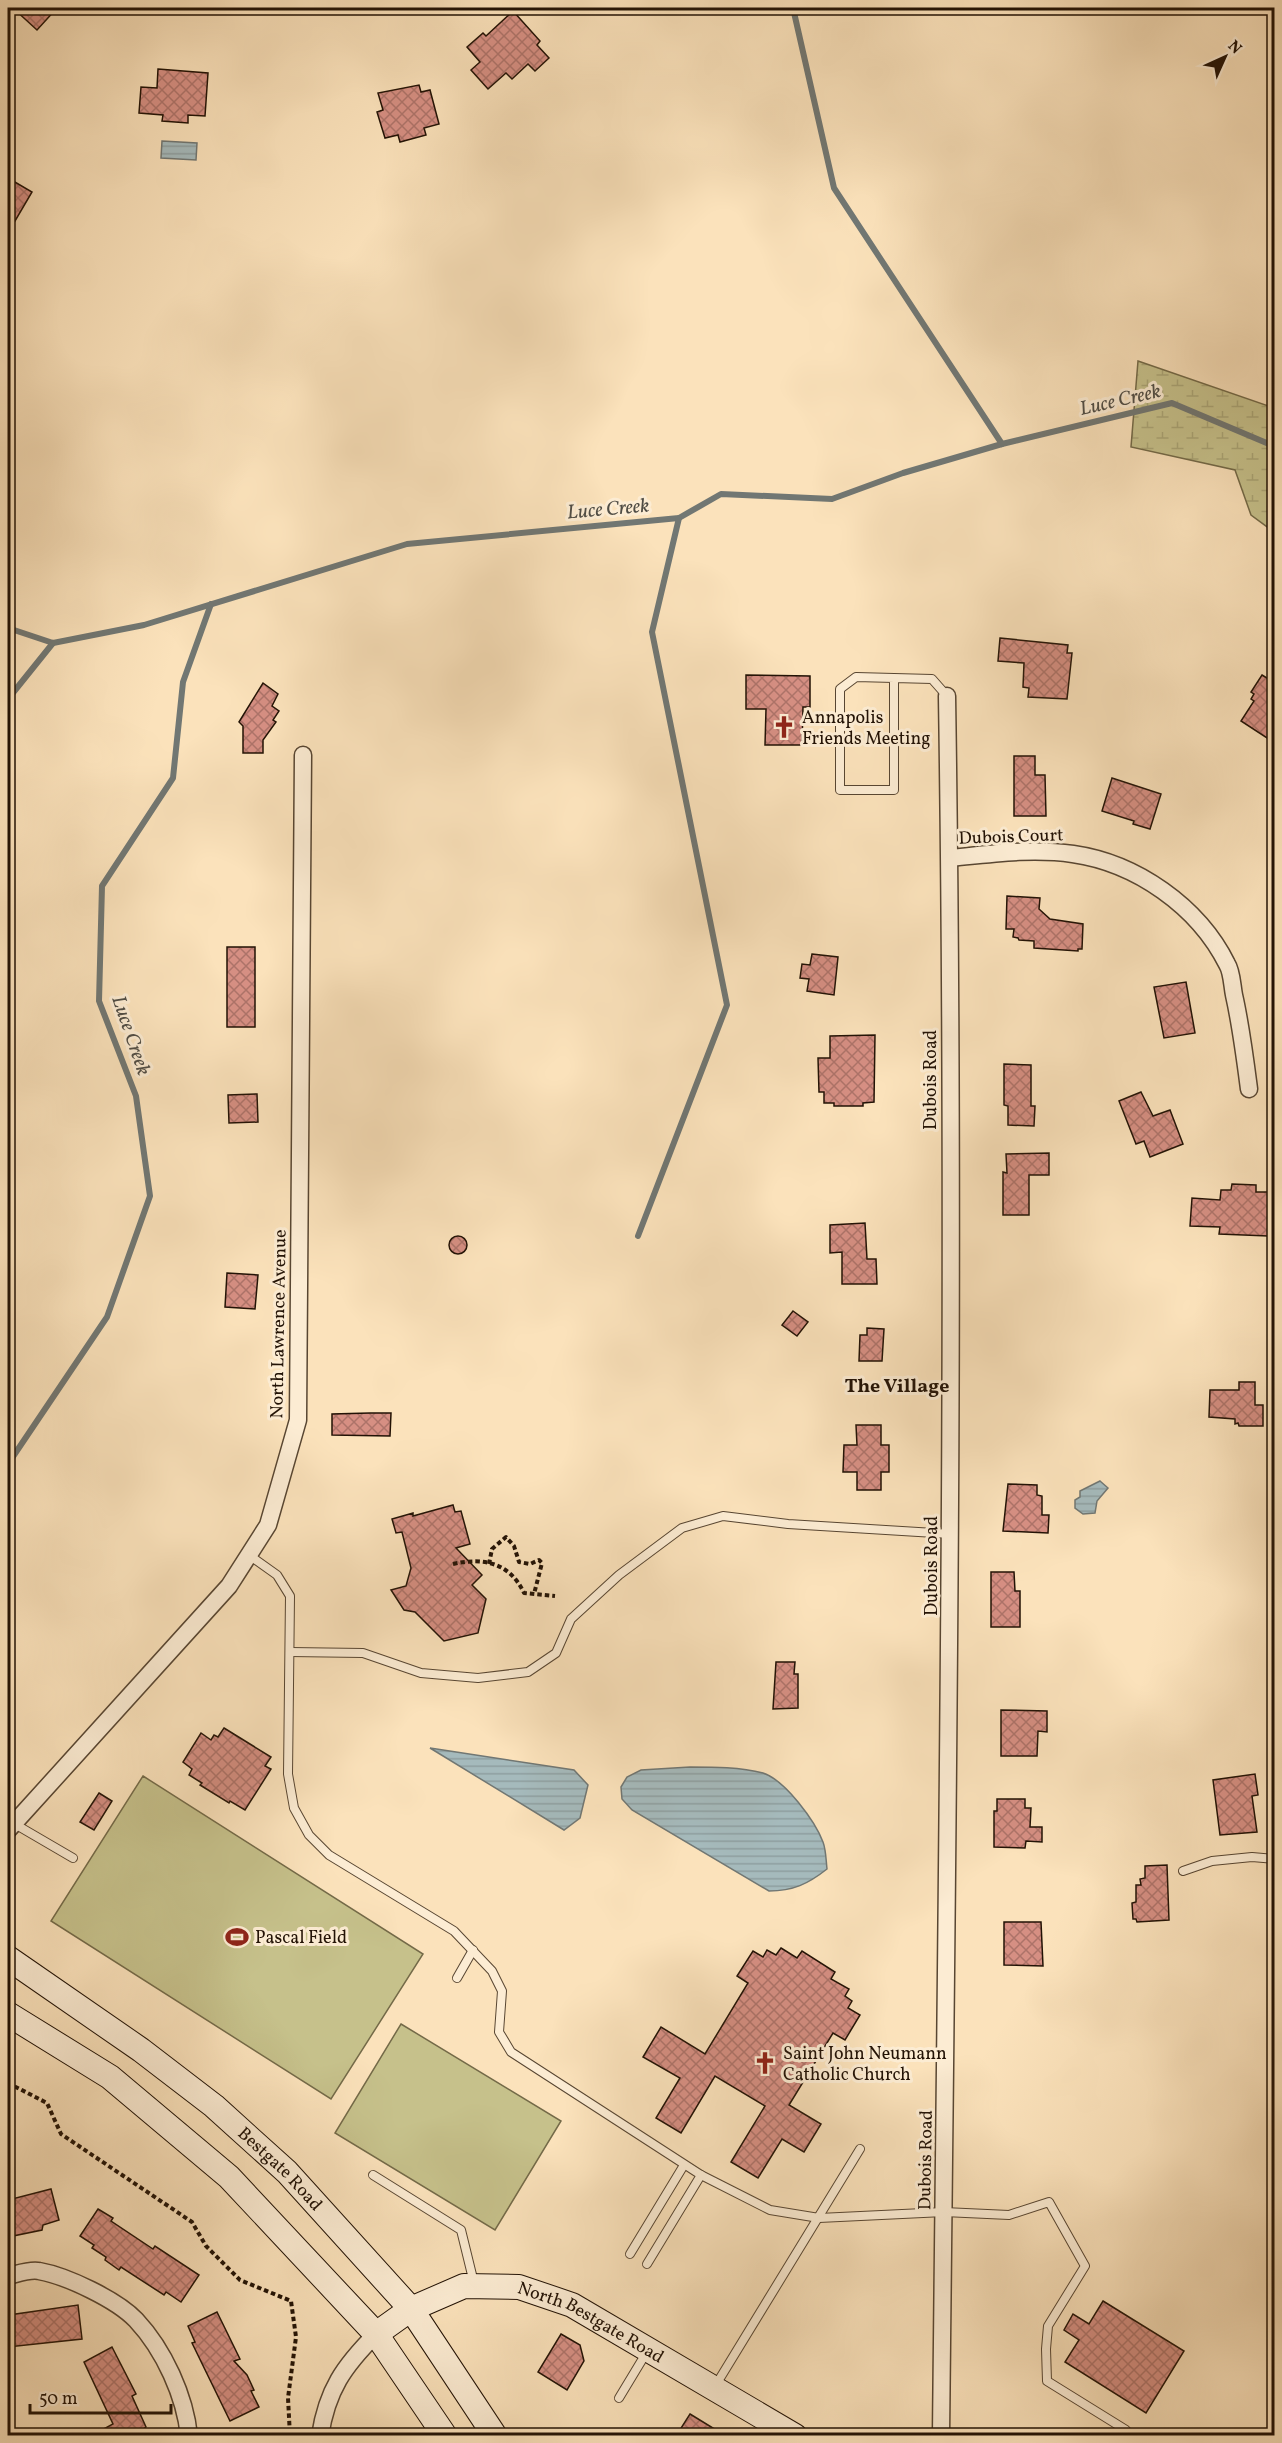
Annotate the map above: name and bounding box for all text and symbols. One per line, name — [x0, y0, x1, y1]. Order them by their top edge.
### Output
north arrow — [1195, 27, 1255, 87]
text: N — [1222, 36, 1246, 60]
water label: Luce Creek — [1077, 378, 1164, 424]
water label: Luce Creek — [566, 492, 651, 528]
place label: Annapolis Friends Meeting — [802, 706, 930, 752]
church icon: Annapolis Friends Meeting — [771, 714, 797, 740]
street label: Dubois Court — [958, 823, 1064, 852]
water label: Luce Creek — [103, 992, 157, 1079]
street label: Dubois Road — [919, 1030, 944, 1130]
street label: North Lawrence Avenue — [265, 1229, 294, 1419]
district label: The Village — [845, 1373, 949, 1401]
street label: Dubois Road — [920, 1516, 945, 1616]
sports icon: Pascal Field — [224, 1924, 250, 1950]
place label: Pascal Field — [255, 1926, 347, 1951]
place label: Saint John Neumann Catholic Church — [783, 2042, 947, 2088]
church icon: Saint John Neumann Catholic Church — [752, 2050, 778, 2076]
street label: Dubois Road — [913, 2110, 940, 2210]
street label: Bestgate Road — [231, 2122, 327, 2217]
street label: North Bestgate Road — [514, 2276, 668, 2370]
scale bar — [30, 2377, 171, 2415]
text: 50 m — [39, 2387, 78, 2412]

